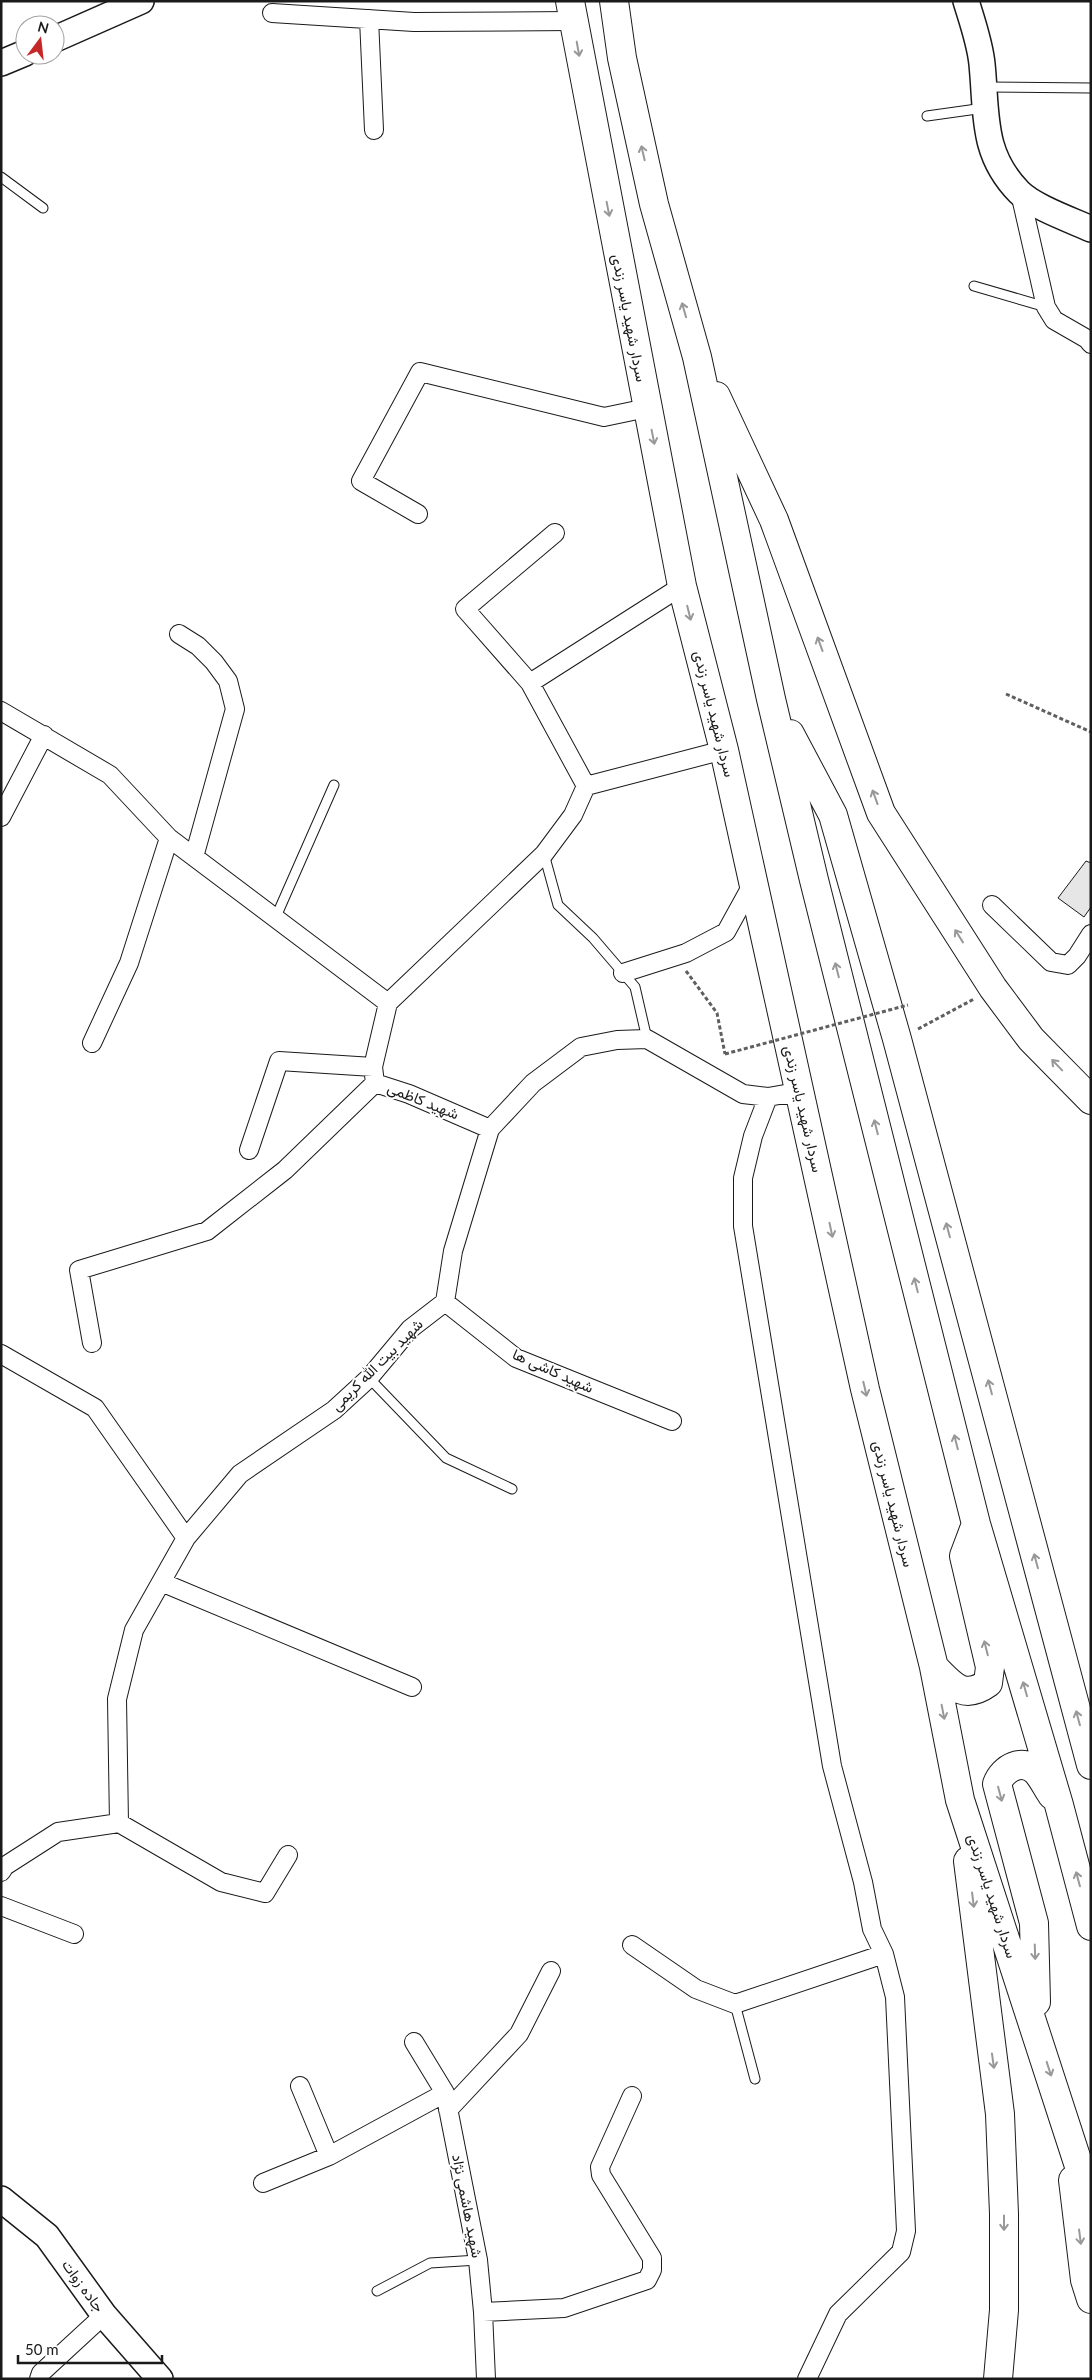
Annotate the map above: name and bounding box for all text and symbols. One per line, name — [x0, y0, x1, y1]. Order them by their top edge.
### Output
north arrow — [15, 15, 65, 65]
text: N — [36, 17, 51, 37]
one-way arrow — [574, 41, 583, 57]
one-way arrow — [637, 145, 647, 161]
one-way arrow — [604, 201, 614, 217]
street label: سردار شهید یاسر زندی — [607, 252, 651, 384]
one-way arrow — [679, 302, 688, 318]
one-way arrow — [648, 429, 658, 445]
one-way arrow — [685, 605, 695, 621]
one-way arrow — [815, 637, 824, 653]
street label: سردار شهید یاسر زندی — [689, 649, 739, 779]
one-way arrow — [870, 790, 879, 805]
one-way arrow — [954, 929, 964, 943]
one-way arrow — [831, 962, 841, 978]
street label: سردار شهید یاسر زندی — [779, 1044, 827, 1175]
one-way arrow — [1051, 1059, 1063, 1071]
street label: شهید کاظمی — [384, 1078, 462, 1124]
one-way arrow — [871, 1120, 881, 1136]
one-way arrow — [827, 1222, 836, 1238]
one-way arrow — [943, 1223, 952, 1239]
one-way arrow — [911, 1277, 921, 1293]
street label: شهید بیت الله کریمی — [327, 1314, 428, 1415]
street label: شهید کاشی ها — [509, 1344, 597, 1398]
one-way arrow — [985, 1380, 994, 1396]
one-way arrow — [861, 1381, 870, 1397]
one-way arrow — [951, 1435, 960, 1451]
street label: سردار شهید یاسر زندی — [868, 1439, 918, 1569]
one-way arrow — [1031, 1554, 1041, 1570]
one-way arrow — [981, 1641, 990, 1657]
one-way arrow — [1019, 1681, 1029, 1697]
one-way arrow — [939, 1704, 948, 1720]
one-way arrow — [1073, 1711, 1082, 1727]
one-way arrow — [995, 1786, 1005, 1802]
street label: سردار شهید یاسر زندی — [962, 1831, 1022, 1961]
one-way arrow — [1073, 1871, 1083, 1887]
one-way arrow — [968, 1892, 978, 1908]
one-way arrow — [1030, 1944, 1039, 1960]
one-way arrow — [988, 2053, 998, 2069]
one-way arrow — [1044, 2061, 1054, 2077]
street label: شهید هاشمی نژاد — [447, 2152, 487, 2260]
one-way arrow — [999, 2215, 1009, 2231]
one-way arrow — [1075, 2229, 1085, 2245]
street label: جاده زوات — [58, 2256, 109, 2316]
scale bar — [18, 2332, 161, 2364]
text: 50 m — [25, 2340, 59, 2358]

